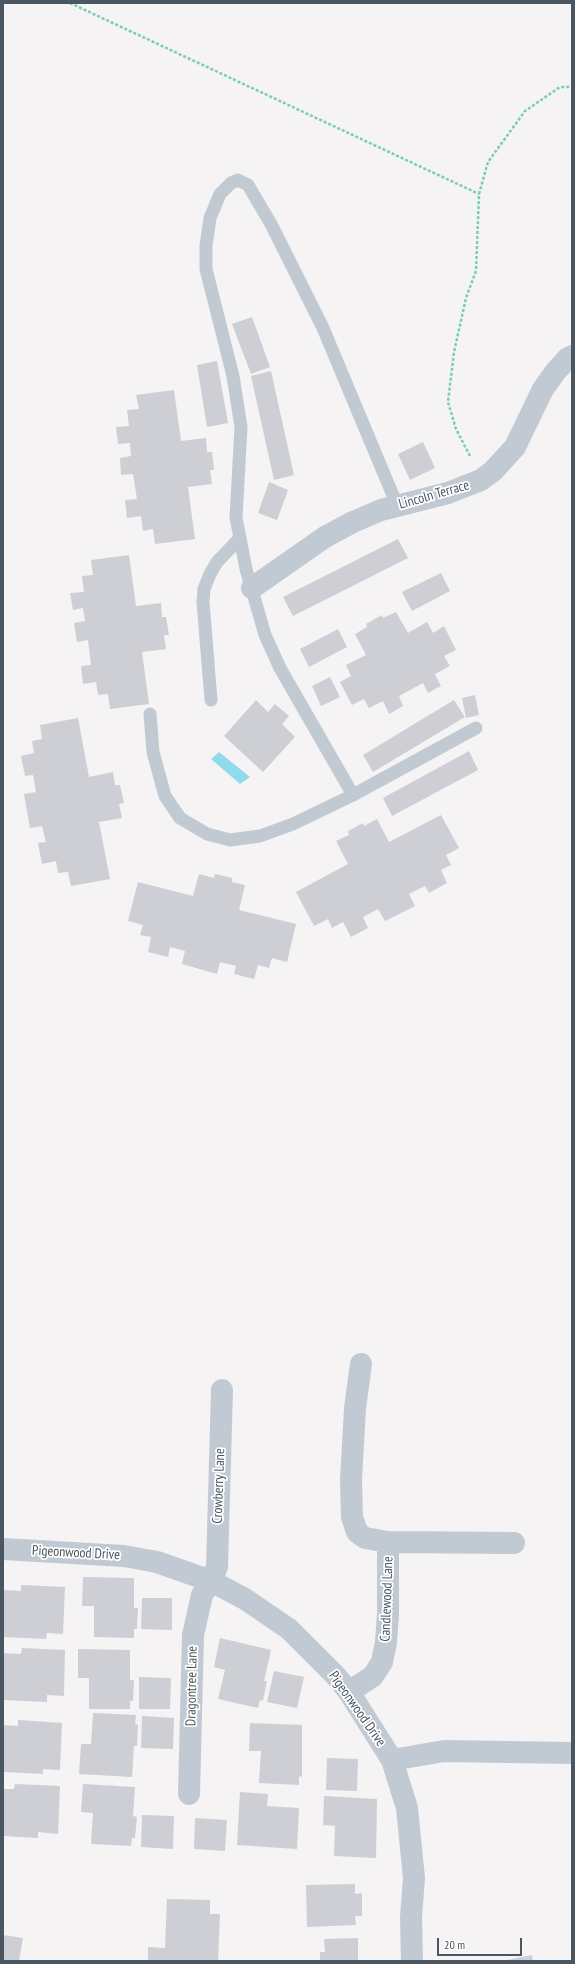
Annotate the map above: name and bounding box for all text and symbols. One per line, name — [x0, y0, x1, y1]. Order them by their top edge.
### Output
street label: Lincoln Terrace — [397, 477, 471, 513]
street label: Crowberry Lane — [209, 1448, 229, 1524]
street label: Pigeonwood Drive — [32, 1542, 120, 1564]
street label: Candlewood Lane — [377, 1556, 397, 1642]
street label: Dragontree Lane — [183, 1646, 201, 1726]
street label: Pigeonwood Drive — [325, 1668, 389, 1750]
scale bar — [439, 1930, 524, 1956]
text: 20 m — [444, 1937, 465, 1952]

